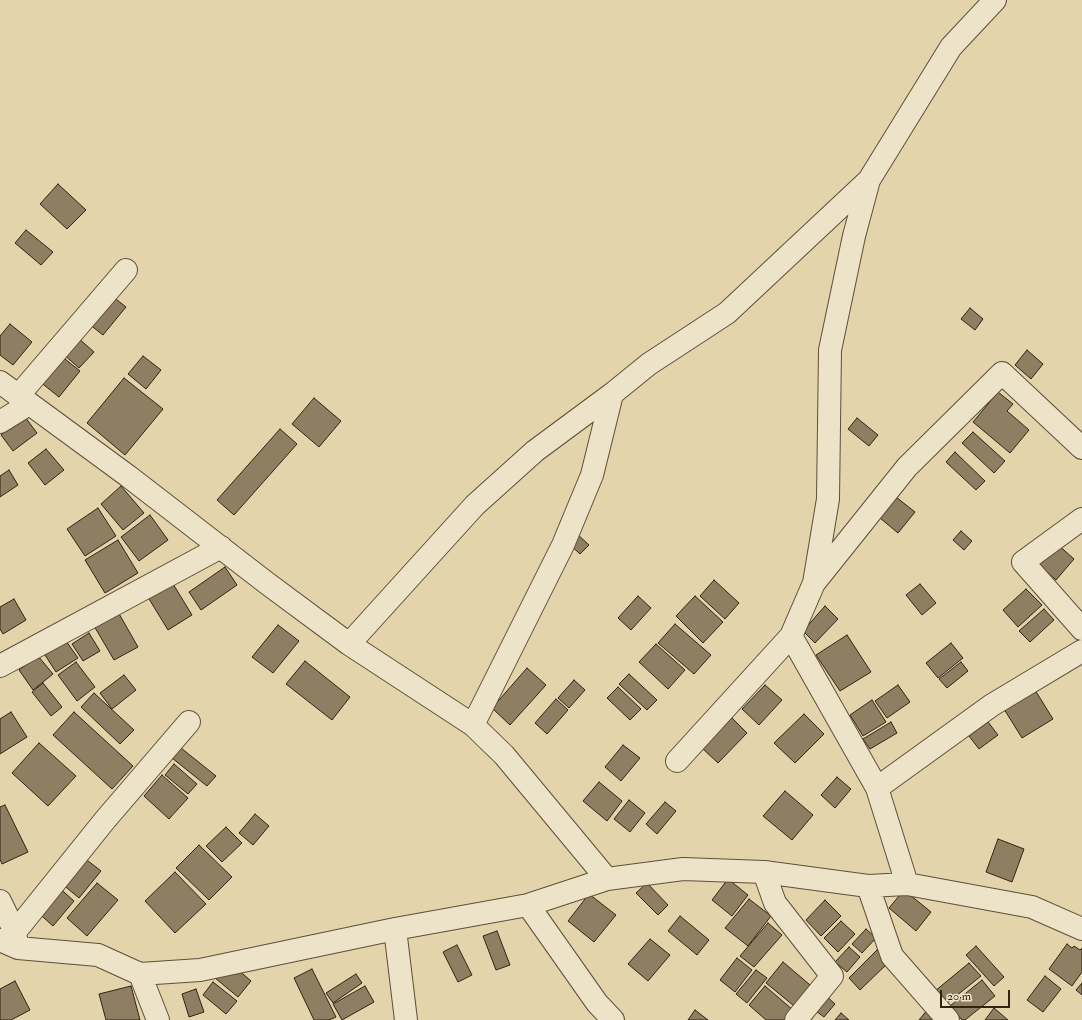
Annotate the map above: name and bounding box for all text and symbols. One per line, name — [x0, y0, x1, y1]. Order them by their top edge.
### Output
scale bar — [942, 982, 1012, 1008]
text: 20 m — [947, 989, 971, 1004]

